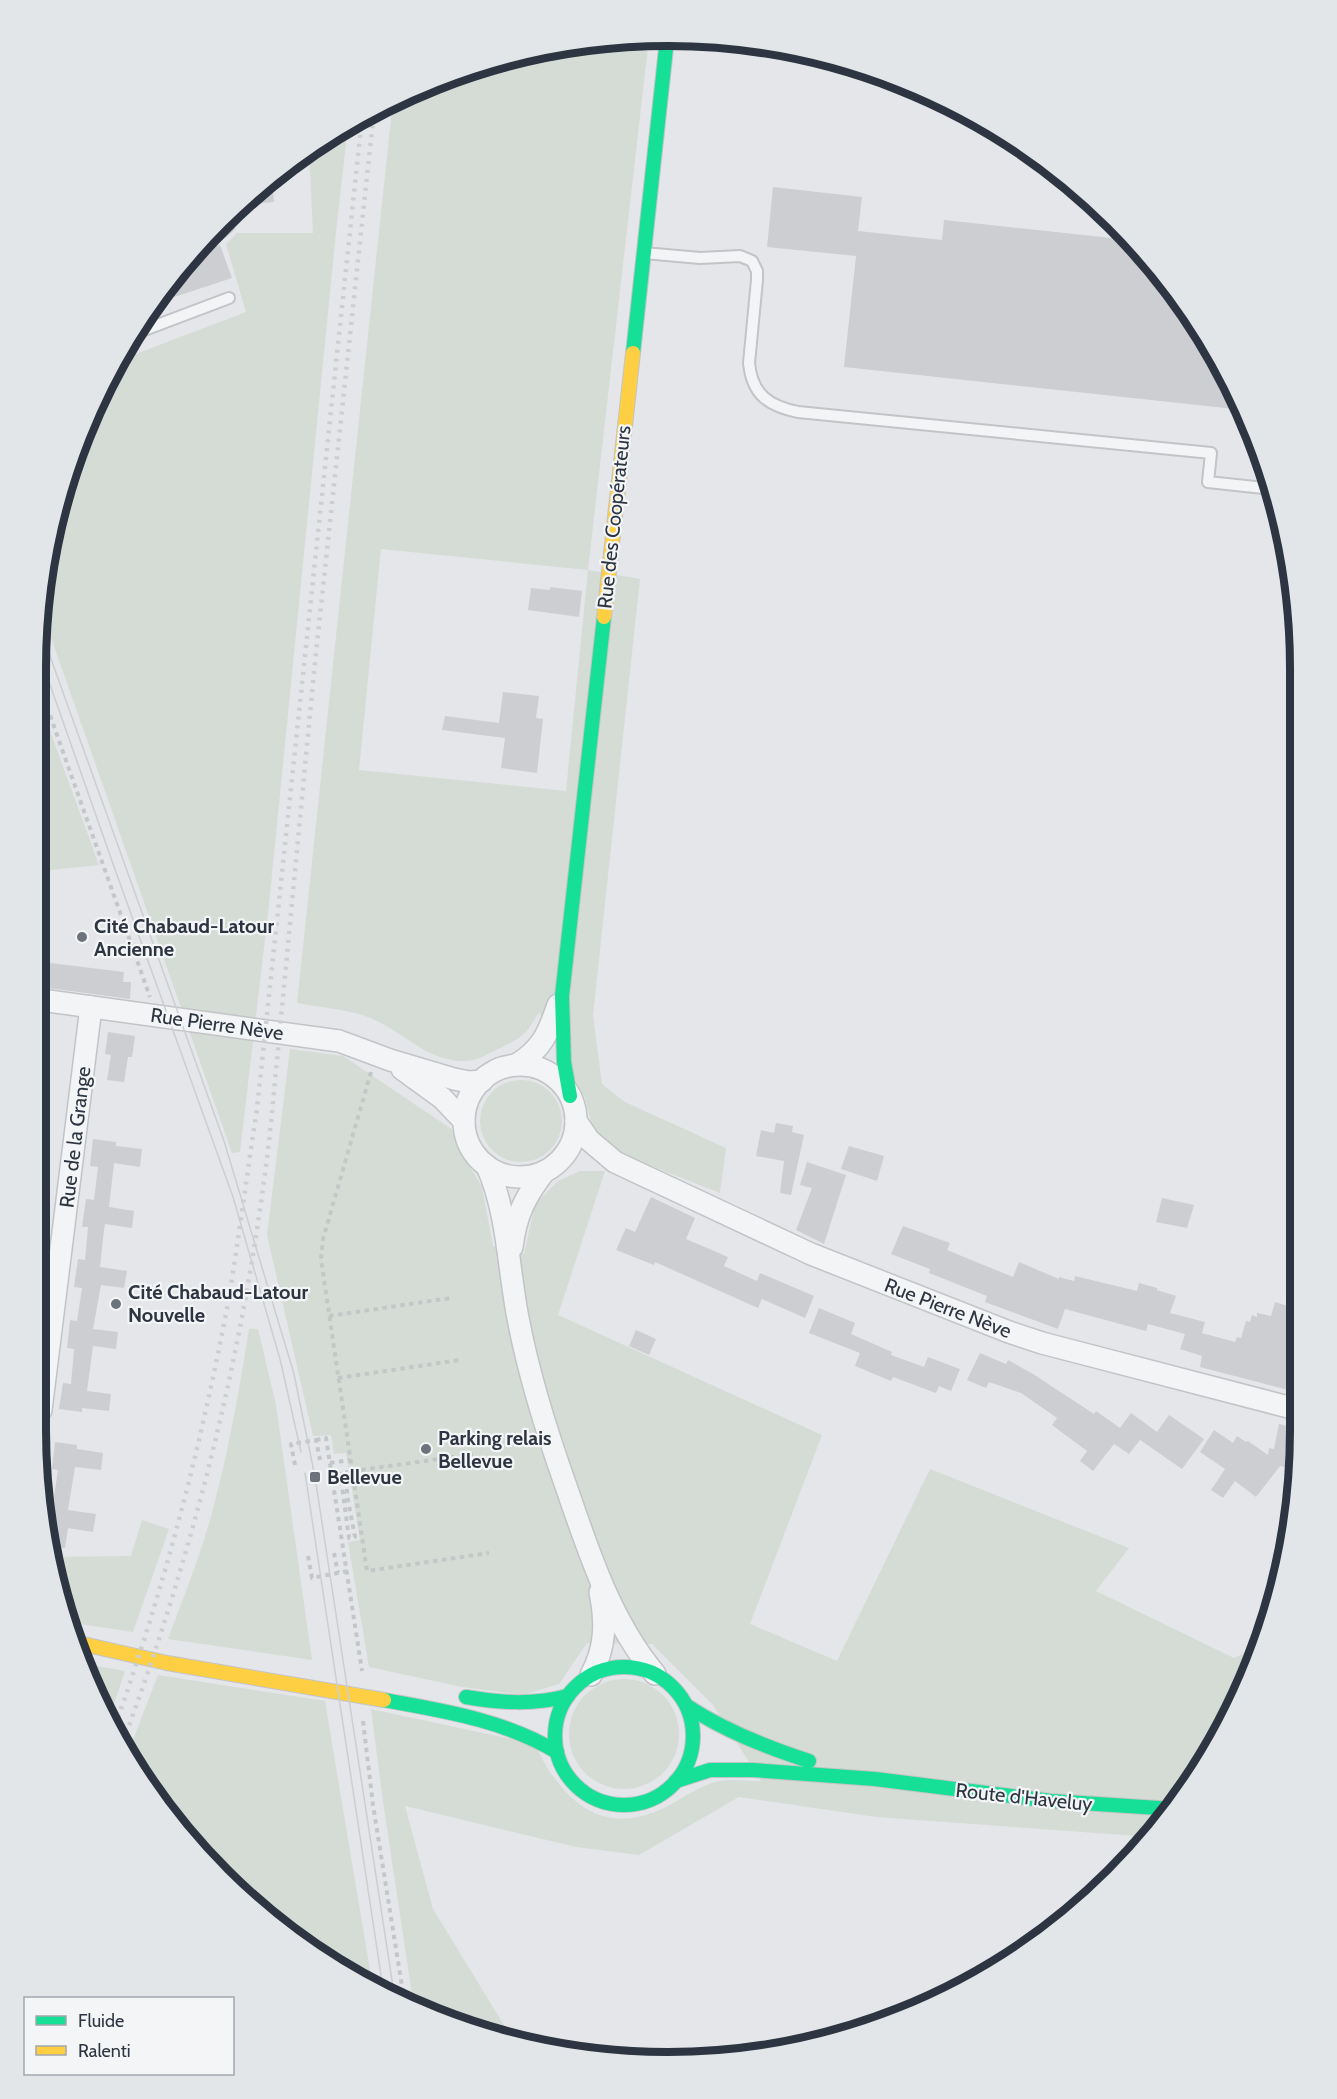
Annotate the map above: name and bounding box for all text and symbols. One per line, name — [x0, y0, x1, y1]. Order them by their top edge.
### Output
street label: Rue des Coopérateurs — [592, 424, 636, 610]
place label: Cité Chabaud-Latour Ancienne — [94, 914, 274, 961]
marker: Cité Chabaud-Latour Ancienne — [75, 930, 89, 944]
street label: Rue Pierre Nève — [149, 1003, 285, 1045]
street label: Rue de la Grange — [54, 1065, 96, 1209]
street label: Rue Pierre Nève — [881, 1273, 1015, 1343]
place label: Cité Chabaud-Latour Nouvelle — [128, 1280, 308, 1327]
marker: Cité Chabaud-Latour Nouvelle — [109, 1297, 123, 1311]
place label: Parking relais Bellevue — [438, 1426, 551, 1473]
marker: Parking relais Bellevue — [419, 1442, 433, 1456]
place label: Bellevue — [327, 1465, 402, 1489]
marker: Bellevue — [308, 1470, 322, 1484]
street label: Route d'Haveluy — [954, 1778, 1094, 1816]
legend — [24, 1997, 234, 2075]
text: Fluide — [78, 2010, 124, 2032]
text: Ralenti — [78, 2040, 131, 2062]

